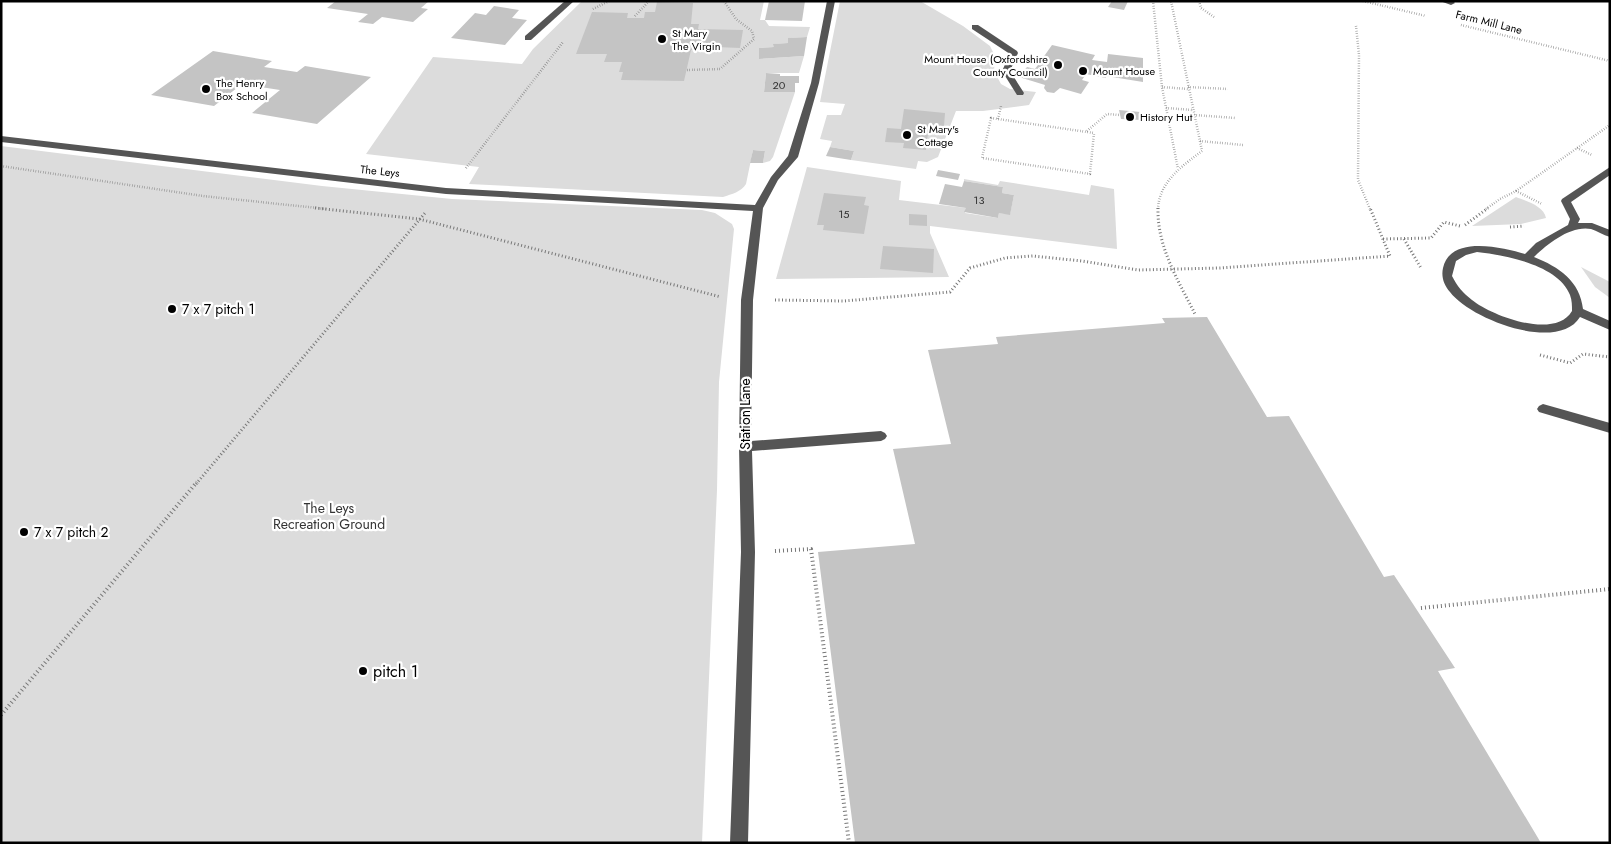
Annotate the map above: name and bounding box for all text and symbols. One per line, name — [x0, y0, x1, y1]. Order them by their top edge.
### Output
street label: Farm Mill Lane — [1454, 6, 1524, 38]
place label: St Mary The Virgin — [672, 25, 721, 54]
marker: St Mary The Virgin — [656, 33, 668, 45]
place label: Mount House (Oxfordshire County Council) — [924, 51, 1048, 80]
marker: Mount House (Oxfordshire County Council) — [1052, 59, 1064, 71]
place label: Mount House — [1093, 63, 1155, 79]
marker: Mount House — [1077, 65, 1089, 77]
place label: The Henry Box School — [216, 75, 268, 104]
house number: 20 — [773, 77, 786, 93]
marker: The Henry Box School — [200, 83, 212, 95]
place label: History Hut — [1140, 109, 1193, 125]
marker: History Hut — [1124, 111, 1136, 123]
place label: St Mary's Cottage — [917, 121, 959, 150]
marker: St Mary's Cottage — [901, 129, 913, 141]
street label: The Leys — [359, 161, 401, 181]
house number: 13 — [974, 192, 984, 208]
house number: 15 — [838, 206, 850, 222]
place label: 7 x 7 pitch 1 — [182, 299, 255, 319]
marker: 7 x 7 pitch 1 — [166, 303, 178, 315]
street label: Station Lane — [735, 378, 755, 450]
park label: The Leys Recreation Ground — [273, 498, 385, 534]
place label: 7 x 7 pitch 2 — [34, 522, 108, 542]
marker: 7 x 7 pitch 2 — [18, 526, 30, 538]
place label: pitch 1 — [373, 660, 418, 683]
marker: pitch 1 — [357, 665, 369, 677]

